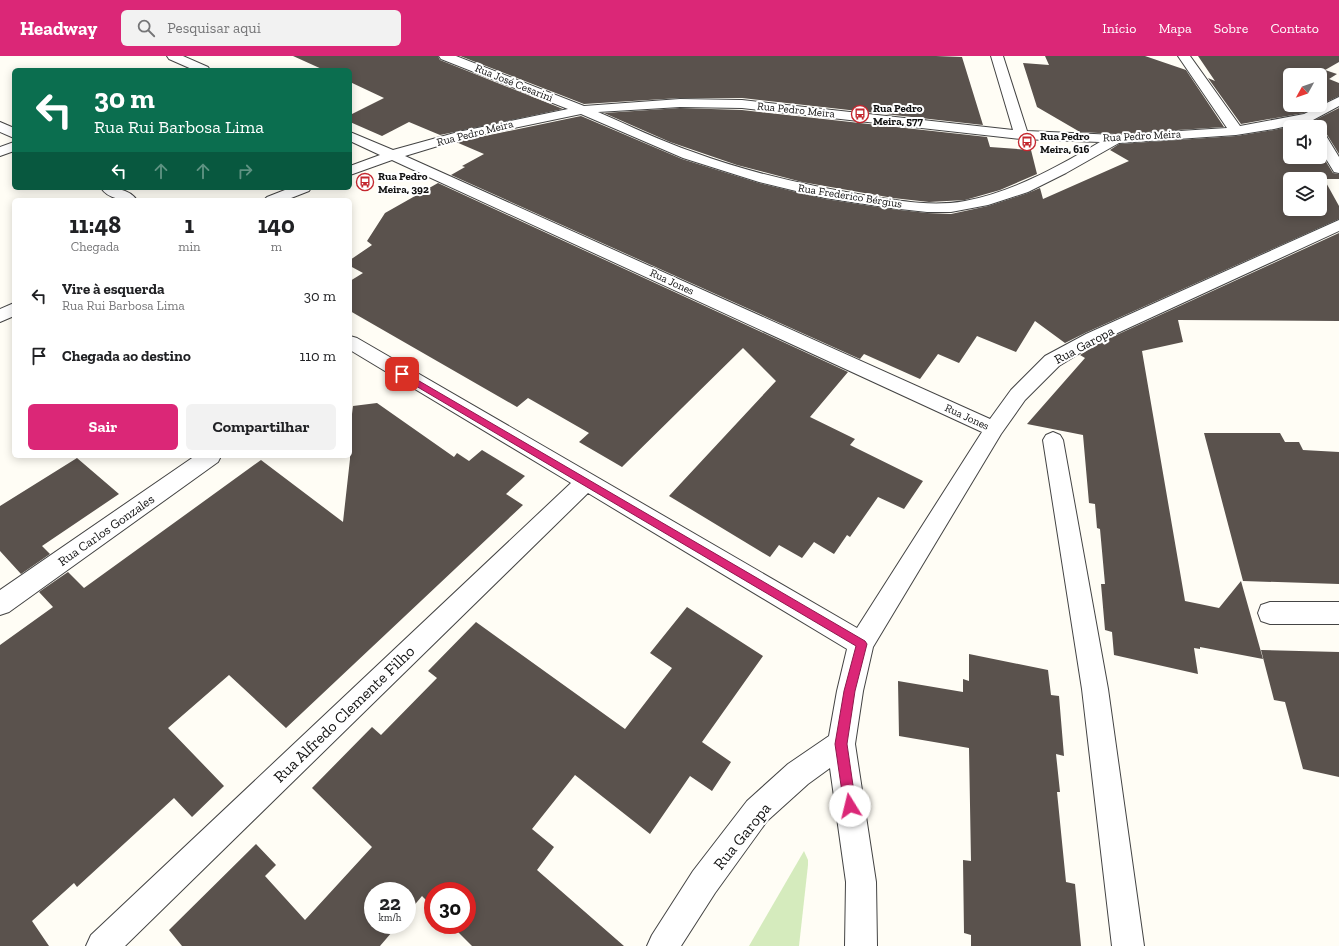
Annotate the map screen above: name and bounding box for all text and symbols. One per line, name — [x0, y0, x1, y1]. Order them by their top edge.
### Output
search box — [121, 10, 401, 46]
text: Headway — [20, 17, 97, 40]
icon: search — [135, 17, 157, 39]
text: Pesquisar aqui — [167, 19, 261, 37]
text: Início — [1102, 20, 1136, 37]
text: Mapa — [1158, 20, 1192, 37]
text: Sobre — [1214, 20, 1248, 37]
text: Contato — [1270, 20, 1319, 37]
street label: Rua José Cesarini — [473, 61, 555, 105]
north arrow — [1283, 68, 1327, 112]
map controls — [1283, 68, 1327, 216]
text: 30 m — [94, 82, 155, 115]
icon: left — [28, 84, 80, 136]
street label: Rua Pedro Meira — [756, 99, 836, 121]
place label: Rua Pedro Meira, 577 — [873, 102, 923, 128]
bus stop icon: Rua Pedro Meira, 577 — [850, 104, 870, 124]
text: Rua Rui Barbosa Lima — [94, 116, 264, 138]
street label: Rua Pedro Meira — [435, 117, 515, 149]
button: sound — [1283, 120, 1327, 164]
street label: Rua Pedro Meira — [1102, 127, 1182, 145]
place label: Rua Pedro Meira, 616 — [1040, 130, 1090, 156]
bus stop icon: Rua Pedro Meira, 616 — [1017, 132, 1037, 152]
icon: left — [108, 160, 130, 182]
icon: ahead — [150, 160, 172, 182]
icon: ahead — [192, 160, 214, 182]
icon: right — [234, 160, 256, 182]
place label: Rua Pedro Meira, 392 — [378, 170, 429, 196]
bus stop icon: Rua Pedro Meira, 392 — [355, 172, 375, 192]
button: layers — [1283, 172, 1327, 216]
street label: Rua Frederico Bérgius — [797, 181, 903, 211]
text: 11:48 — [69, 210, 121, 239]
text: 1 — [185, 210, 194, 239]
text: 140 — [258, 210, 295, 239]
text: Chegada — [71, 239, 119, 254]
text: min — [178, 239, 201, 254]
text: m — [271, 239, 282, 254]
street label: Rua Jones — [648, 266, 696, 298]
text: Vire à esquerda — [62, 280, 165, 298]
icon: left — [28, 285, 50, 307]
text: 30 m — [304, 287, 336, 305]
text: Rua Rui Barbosa Lima — [62, 298, 185, 313]
street label: Rua Garopa — [1052, 323, 1117, 367]
icon: arrive — [28, 345, 50, 367]
text: Chegada ao destino — [62, 347, 191, 365]
text: 110 m — [299, 347, 336, 365]
pin — [385, 357, 419, 391]
icon: arrive — [391, 363, 413, 385]
street label: Rua Jones — [943, 401, 991, 433]
button: Sair — [28, 404, 178, 450]
button: Compartilhar — [186, 404, 336, 450]
street label: Rua Carlos Gonzales — [55, 491, 157, 569]
street label: Rua Alfredo Clemente Filho — [269, 642, 419, 786]
position arrow — [829, 785, 871, 827]
street label: Rua Garopa — [709, 799, 775, 873]
speed limit sign: 30 — [424, 882, 476, 934]
text: 22 — [379, 891, 401, 915]
text: km/h — [379, 912, 401, 924]

